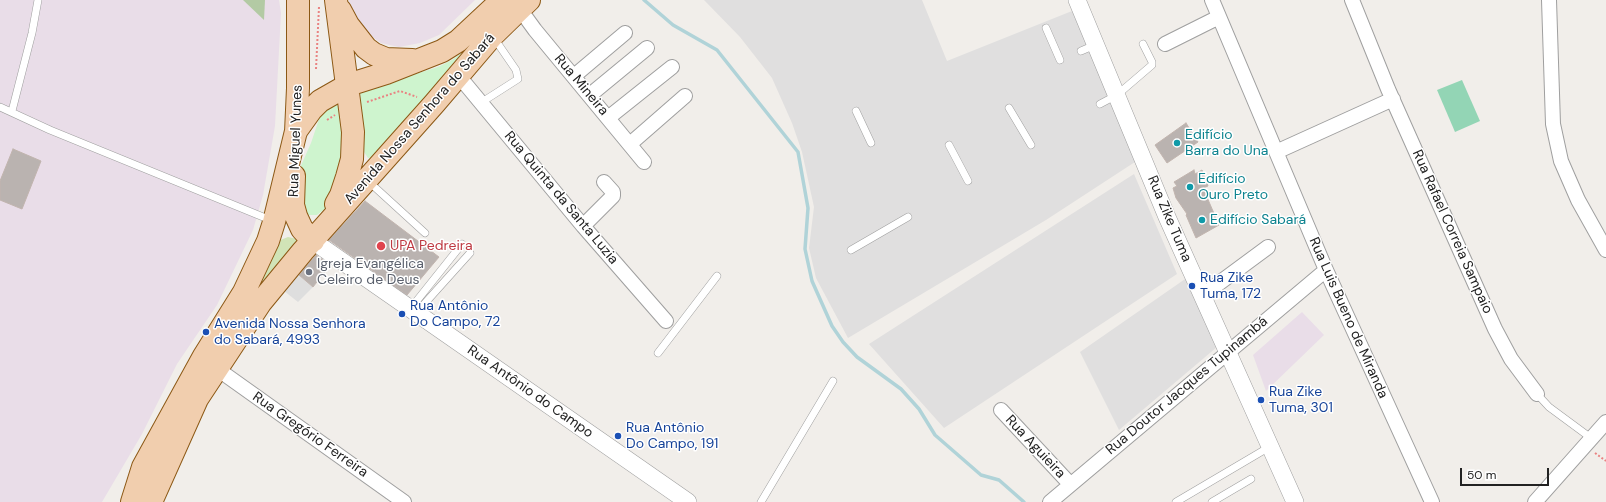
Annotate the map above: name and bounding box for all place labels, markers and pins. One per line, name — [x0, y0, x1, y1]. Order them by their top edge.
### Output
place label: Edifício Barra do Una — [1185, 127, 1268, 160]
marker: Edifício Barra do Una — [1172, 138, 1182, 148]
place label: Edifício Ouro Preto — [1198, 171, 1268, 204]
marker: Edifício Ouro Preto — [1185, 182, 1195, 192]
place label: Edifício Sabará — [1210, 212, 1306, 228]
marker: Edifício Sabará — [1197, 215, 1207, 225]
place label: UPA Pedreira — [390, 238, 473, 254]
marker: UPA Pedreira — [375, 240, 387, 252]
place label: Igreja Evangélica Celeiro de Deus — [317, 256, 424, 288]
marker: Igreja Evangélica Celeiro de Deus — [304, 267, 314, 277]
place label: Rua Zike Tuma, 172 — [1200, 270, 1261, 302]
marker: Rua Zike Tuma, 172 — [1187, 281, 1197, 291]
place label: Rua Antônio Do Campo, 72 — [410, 298, 500, 330]
marker: Rua Antônio Do Campo, 72 — [397, 309, 407, 319]
place label: Avenida Nossa Senhora do Sabará, 4993 — [214, 316, 366, 348]
marker: Avenida Nossa Senhora do Sabará, 4993 — [201, 327, 211, 337]
place label: Rua Zike Tuma, 301 — [1269, 384, 1333, 416]
marker: Rua Zike Tuma, 301 — [1256, 395, 1266, 405]
place label: Rua Antônio Do Campo, 191 — [626, 420, 718, 452]
marker: Rua Antônio Do Campo, 191 — [613, 431, 623, 441]

